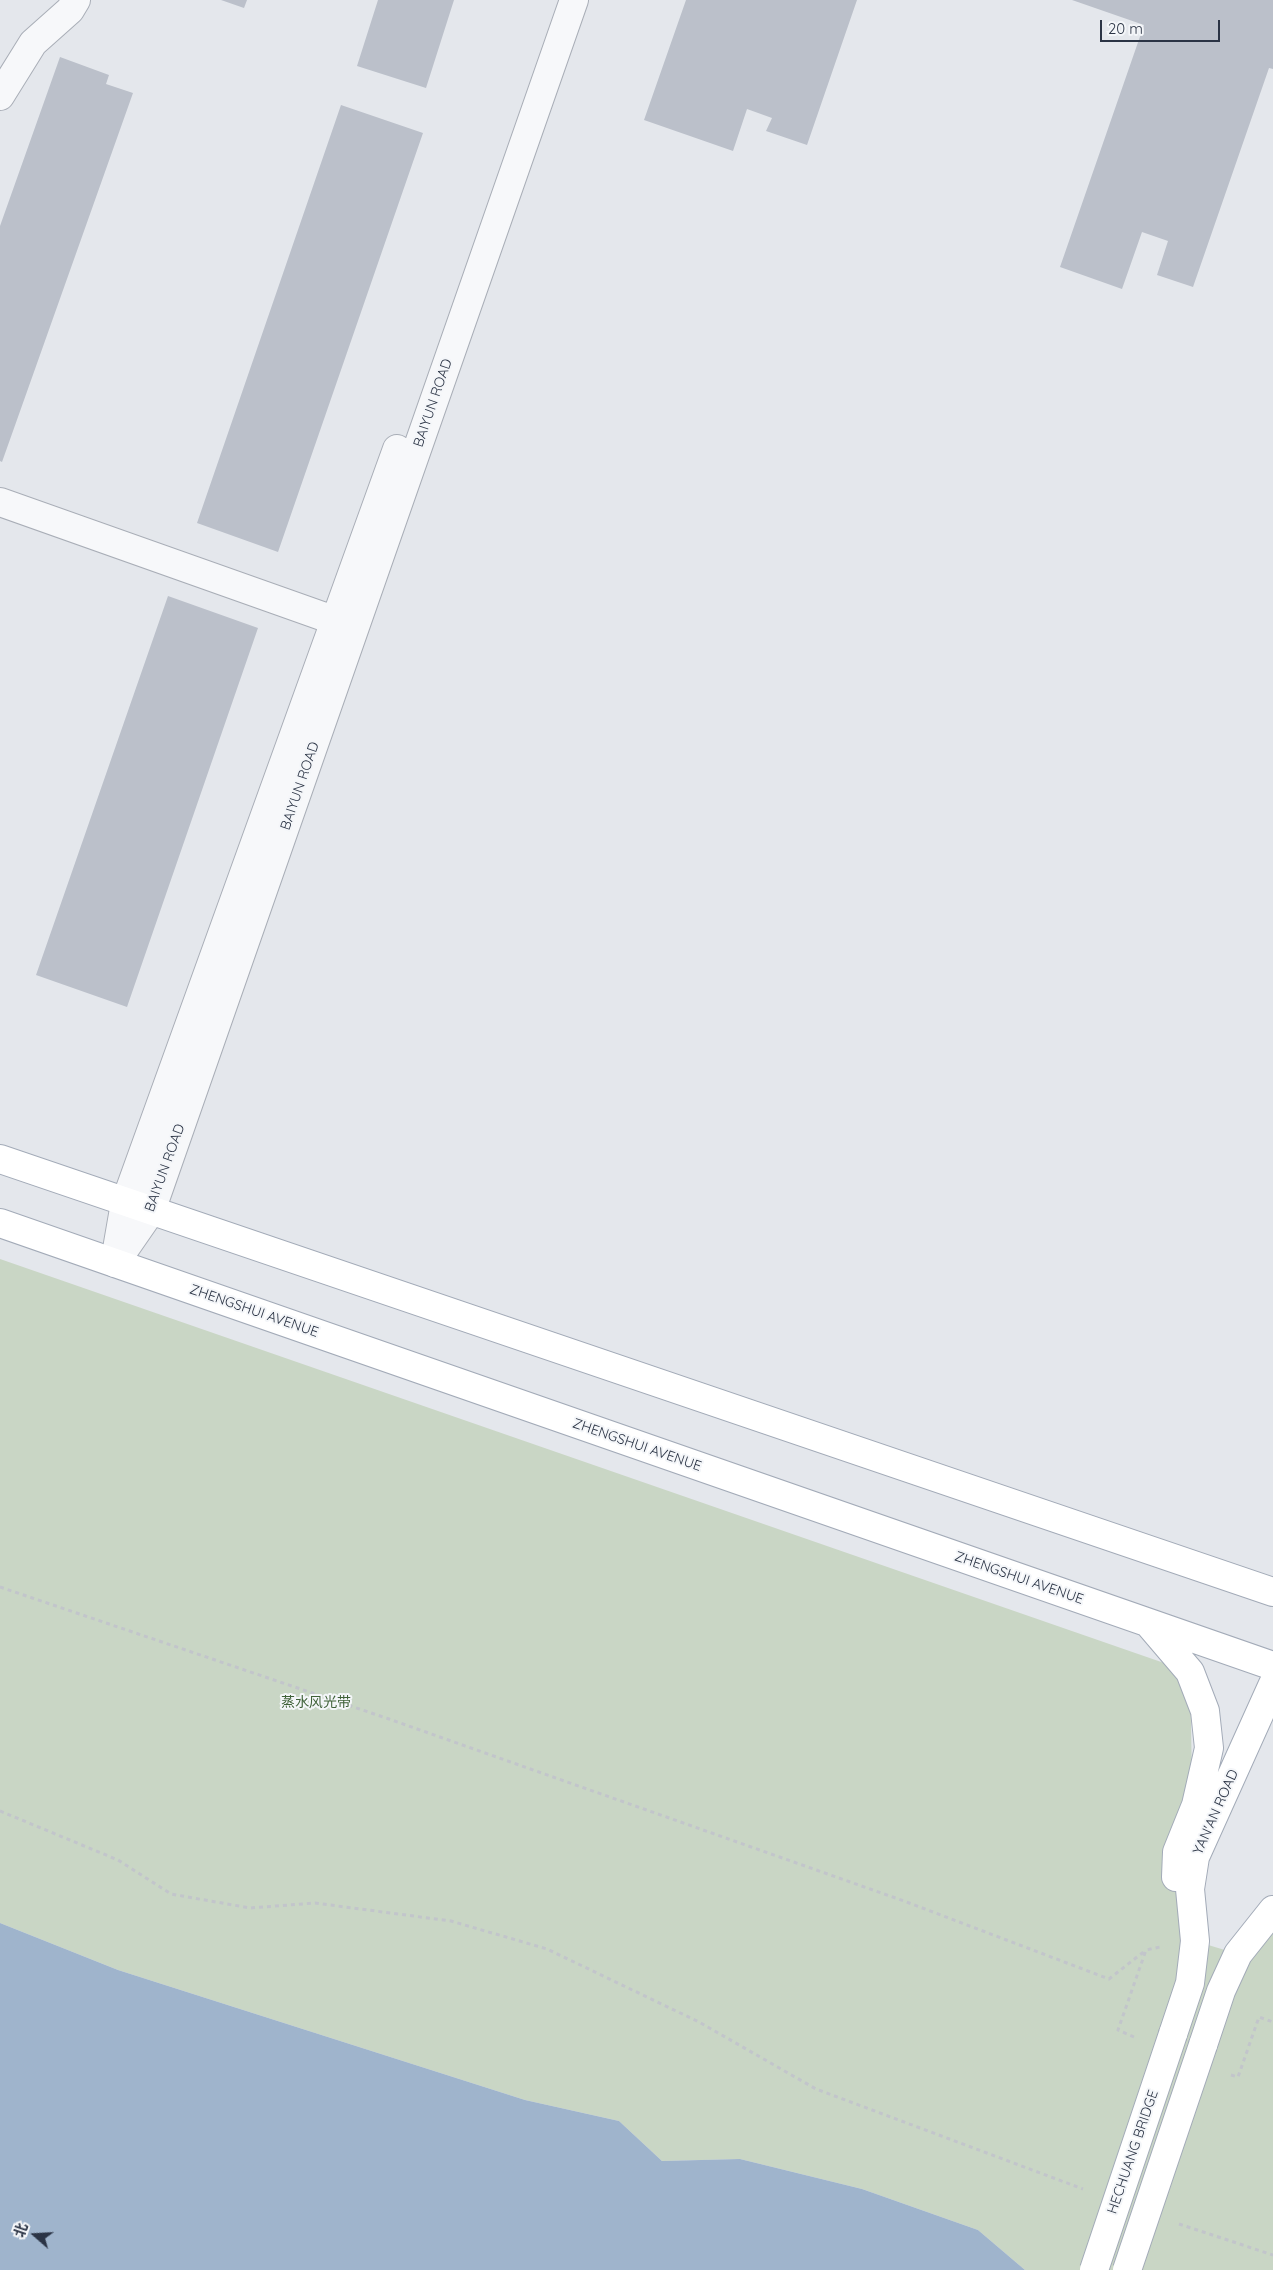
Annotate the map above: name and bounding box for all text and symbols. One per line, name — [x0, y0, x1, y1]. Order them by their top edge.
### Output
scale bar — [1103, 10, 1223, 42]
text: 20 m — [1108, 19, 1143, 38]
street label: BAIYUN ROAD — [410, 357, 456, 449]
street label: BAIYUN ROAD — [277, 740, 323, 832]
street label: BAIYUN ROAD — [141, 1122, 189, 1214]
street label: ZHENGSHUI AVENUE — [187, 1281, 321, 1341]
street label: ZHENGSHUI AVENUE — [570, 1415, 704, 1475]
street label: ZHENGSHUI AVENUE — [952, 1548, 1086, 1608]
park label: 蒸水风光带 — [281, 1695, 351, 1711]
street label: YAN'AN ROAD — [1190, 1767, 1242, 1857]
street label: HECHUANG BRIDGE — [1104, 2088, 1162, 2216]
north arrow — [10, 2210, 60, 2260]
text: 北 — [10, 2221, 32, 2240]

